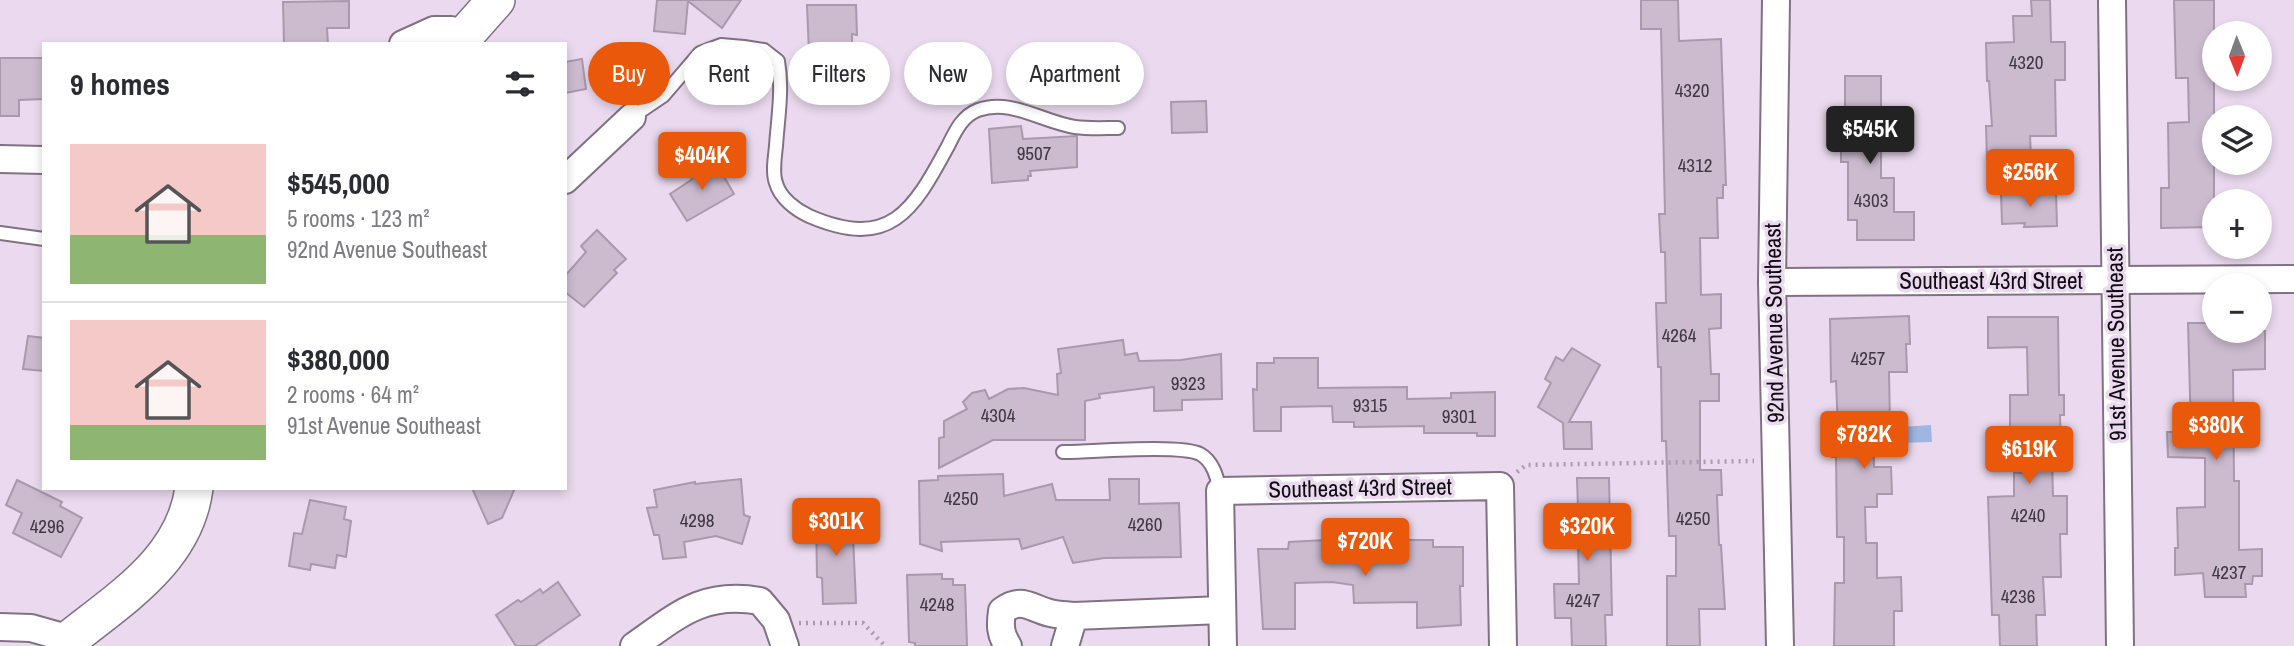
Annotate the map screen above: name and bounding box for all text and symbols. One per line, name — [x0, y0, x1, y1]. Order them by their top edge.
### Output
north arrow — [2202, 21, 2272, 91]
map controls — [2202, 21, 2272, 343]
chip: Buy — [588, 42, 670, 105]
chip: Rent — [684, 42, 774, 105]
chip: Filters — [788, 42, 890, 105]
chip: New — [904, 42, 992, 105]
chip: Apartment — [1006, 42, 1144, 105]
house number: 4320 — [2009, 49, 2043, 75]
text: 9 homes — [70, 64, 170, 104]
icon: filters — [501, 65, 539, 103]
house number: 4320 — [1675, 77, 1709, 103]
button: layers — [2202, 105, 2272, 175]
pin: $545K — [1821, 106, 1919, 166]
text: $545K — [1842, 113, 1898, 144]
pin: $404K — [653, 132, 751, 192]
text: $404K — [674, 139, 730, 170]
house number: 9507 — [1017, 140, 1052, 166]
pin: $256K — [1981, 150, 2079, 209]
house number: 4312 — [1678, 152, 1712, 178]
text: $256K — [2002, 156, 2058, 187]
text: $545,000 — [287, 163, 390, 203]
icon: home — [126, 172, 210, 256]
house number: 4303 — [1854, 187, 1888, 213]
button: + — [2202, 189, 2272, 259]
text: 5 rooms · 123 m² — [287, 203, 430, 234]
street label: 92nd Avenue Southeast — [1756, 223, 1791, 423]
text: 92nd Avenue Southeast — [287, 234, 487, 265]
street label: 91st Avenue Southeast — [2098, 247, 2133, 441]
street label: Southeast 43rd Street — [1899, 265, 2083, 296]
button: − — [2202, 273, 2272, 343]
house number: 4264 — [1662, 322, 1697, 348]
text: $380,000 — [287, 339, 390, 379]
house number: 4257 — [1851, 345, 1886, 371]
icon: home — [126, 348, 210, 432]
house number: 9323 — [1171, 370, 1205, 396]
text: 2 rooms · 64 m² — [287, 379, 419, 410]
house number: 9315 — [1353, 392, 1388, 418]
house number: 4304 — [981, 402, 1016, 428]
pin: $380K — [2167, 402, 2265, 462]
house number: 9301 — [1442, 403, 1477, 429]
text: $380K — [2188, 409, 2244, 440]
text: 91st Avenue Southeast — [287, 410, 481, 441]
pin: $782K — [1815, 412, 1913, 471]
text: $782K — [1836, 418, 1892, 449]
pin: $619K — [1980, 426, 2078, 486]
text: $619K — [2001, 433, 2057, 464]
street label: Southeast 43rd Street — [1268, 470, 1452, 505]
house number: 4250 — [944, 485, 978, 511]
pin: $301K — [787, 498, 885, 558]
house number: 4240 — [2011, 502, 2045, 528]
pin: $320K — [1538, 504, 1636, 563]
text: $301K — [808, 505, 864, 536]
house number: 4250 — [1676, 505, 1710, 531]
house number: 4298 — [680, 507, 714, 533]
text: $320K — [1559, 510, 1615, 541]
house number: 4260 — [1128, 511, 1162, 537]
house number: 4296 — [30, 513, 64, 539]
pin: $720K — [1316, 518, 1414, 578]
text: $720K — [1337, 525, 1393, 556]
house number: 4237 — [2212, 559, 2247, 585]
house number: 4236 — [2001, 583, 2035, 609]
house number: 4247 — [1566, 587, 1601, 613]
house number: 4248 — [920, 591, 954, 617]

